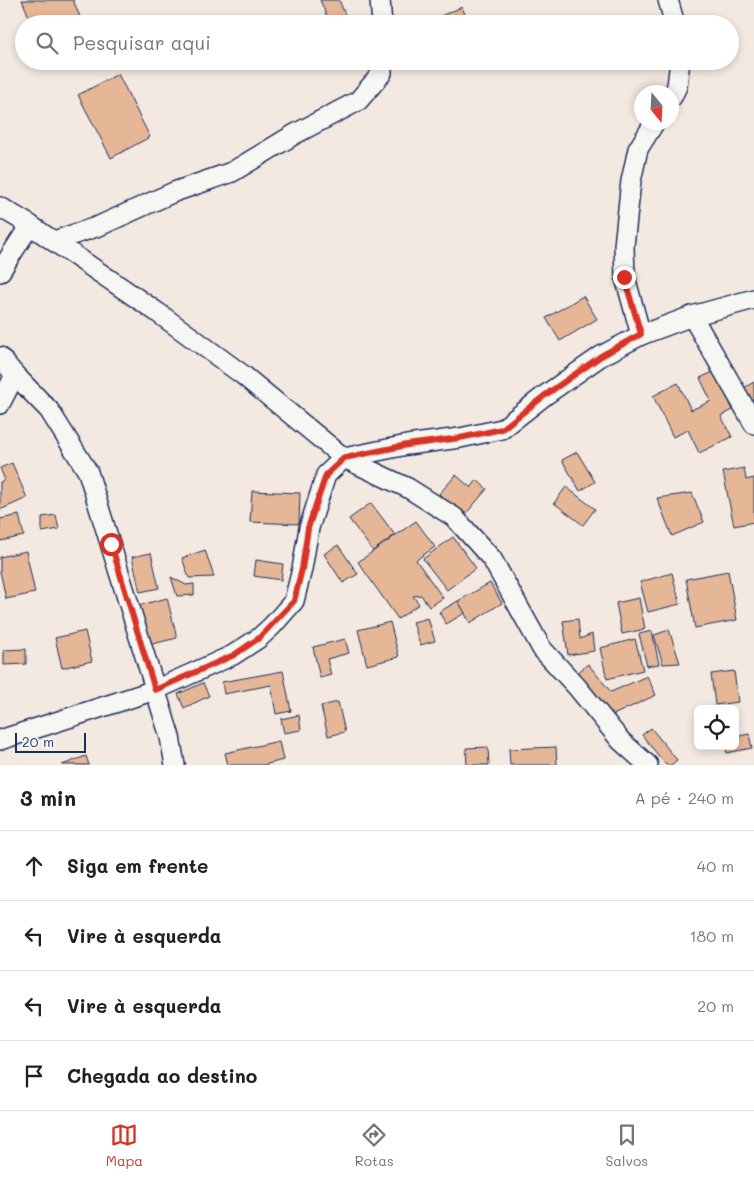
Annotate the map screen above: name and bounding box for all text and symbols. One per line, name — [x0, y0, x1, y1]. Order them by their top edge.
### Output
search box — [15, 15, 739, 70]
icon: search — [33, 29, 61, 57]
text: Pesquisar aqui — [73, 30, 211, 55]
north arrow — [634, 85, 679, 130]
route end — [613, 266, 636, 289]
route start — [100, 533, 123, 556]
map controls — [694, 705, 739, 750]
button: locate — [694, 705, 739, 750]
scale bar — [15, 730, 86, 753]
text: 20 m — [22, 732, 54, 751]
text: 3 min — [20, 784, 76, 811]
text: A pé · 240 m — [635, 787, 734, 808]
icon: ahead — [20, 852, 48, 880]
text: Siga em frente — [67, 853, 208, 878]
text: 40 m — [697, 855, 734, 876]
icon: left — [20, 922, 48, 950]
text: Vire à esquerda — [67, 923, 222, 948]
text: 180 m — [689, 925, 734, 946]
icon: left — [20, 992, 48, 1020]
text: Vire à esquerda — [67, 993, 222, 1018]
text: 20 m — [697, 995, 734, 1016]
icon: arrive — [20, 1062, 48, 1090]
text: Chegada ao destino — [67, 1063, 257, 1088]
tab: Mapa — [106, 1121, 143, 1170]
tab: Rotas — [355, 1121, 394, 1170]
tab: Salvos — [605, 1121, 648, 1170]

